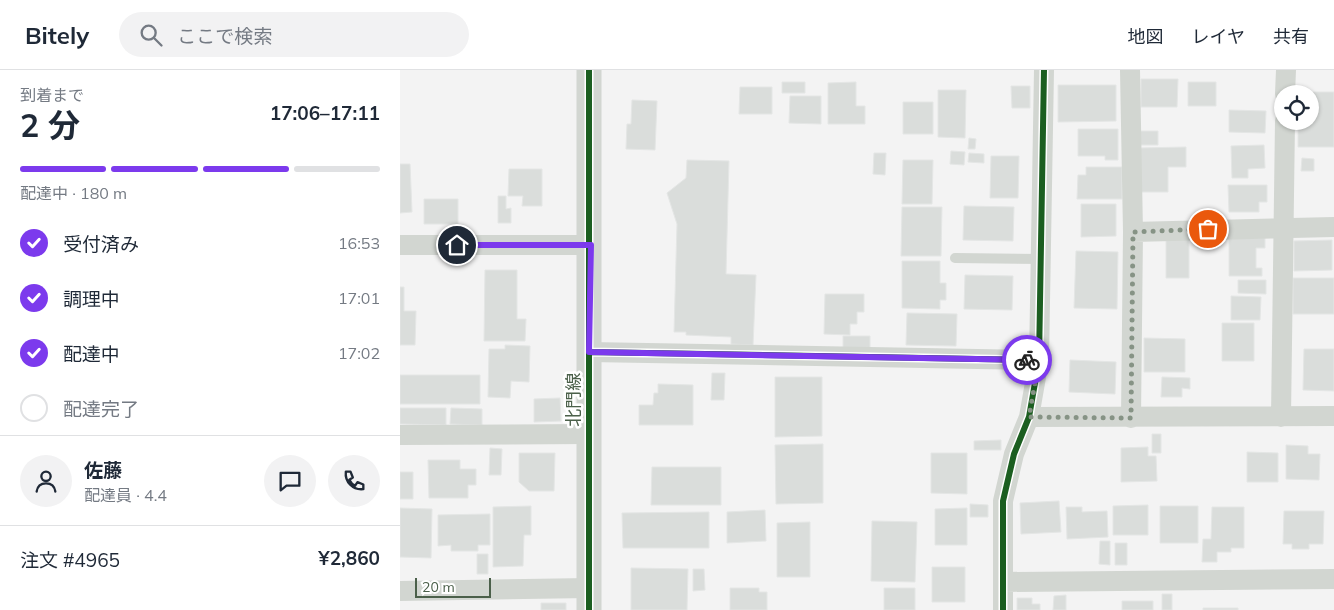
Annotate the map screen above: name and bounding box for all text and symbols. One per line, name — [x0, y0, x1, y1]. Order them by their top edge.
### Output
search box — [119, 12, 469, 57]
text: Bitely — [25, 20, 89, 50]
icon: search — [137, 21, 165, 49]
text: ここで検索 — [177, 24, 272, 48]
text: 地図 — [1128, 25, 1164, 48]
text: レイヤ — [1192, 25, 1245, 48]
text: 共有 — [1273, 25, 1309, 48]
text: 到着まで — [20, 85, 84, 105]
map controls — [1274, 85, 1319, 130]
button: locate — [1274, 85, 1319, 130]
text: 17:06–17:11 — [270, 101, 380, 125]
text: 2 分 — [20, 105, 80, 145]
text: 配達中 · 180 m — [20, 183, 127, 203]
pin — [1187, 208, 1229, 250]
icon: bag — [1194, 215, 1222, 243]
pin — [436, 224, 478, 266]
icon: check — [20, 229, 48, 257]
icon: home — [443, 231, 471, 259]
text: 受付済み — [63, 232, 139, 256]
text: 16:53 — [338, 233, 380, 253]
icon: check — [20, 284, 48, 312]
text: 調理中 — [63, 287, 120, 311]
text: 17:01 — [338, 288, 380, 308]
courier — [1002, 335, 1052, 385]
icon: check — [20, 339, 48, 367]
text: 配達中 — [63, 342, 120, 366]
text: 17:02 — [338, 343, 380, 363]
icon: bike — [1013, 346, 1041, 374]
street label: 北門線 — [562, 373, 585, 427]
text: 配達完了 — [63, 397, 139, 421]
button: person — [20, 455, 72, 507]
button: chat — [264, 455, 316, 507]
button: phone — [328, 455, 380, 507]
text: 佐藤 — [84, 458, 122, 482]
text: 配達員 · 4.4 — [84, 485, 167, 505]
text: ¥2,860 — [318, 546, 380, 570]
text: 注文 #4965 — [20, 548, 120, 572]
scale bar — [415, 575, 491, 598]
text: 20 m — [422, 578, 455, 596]

